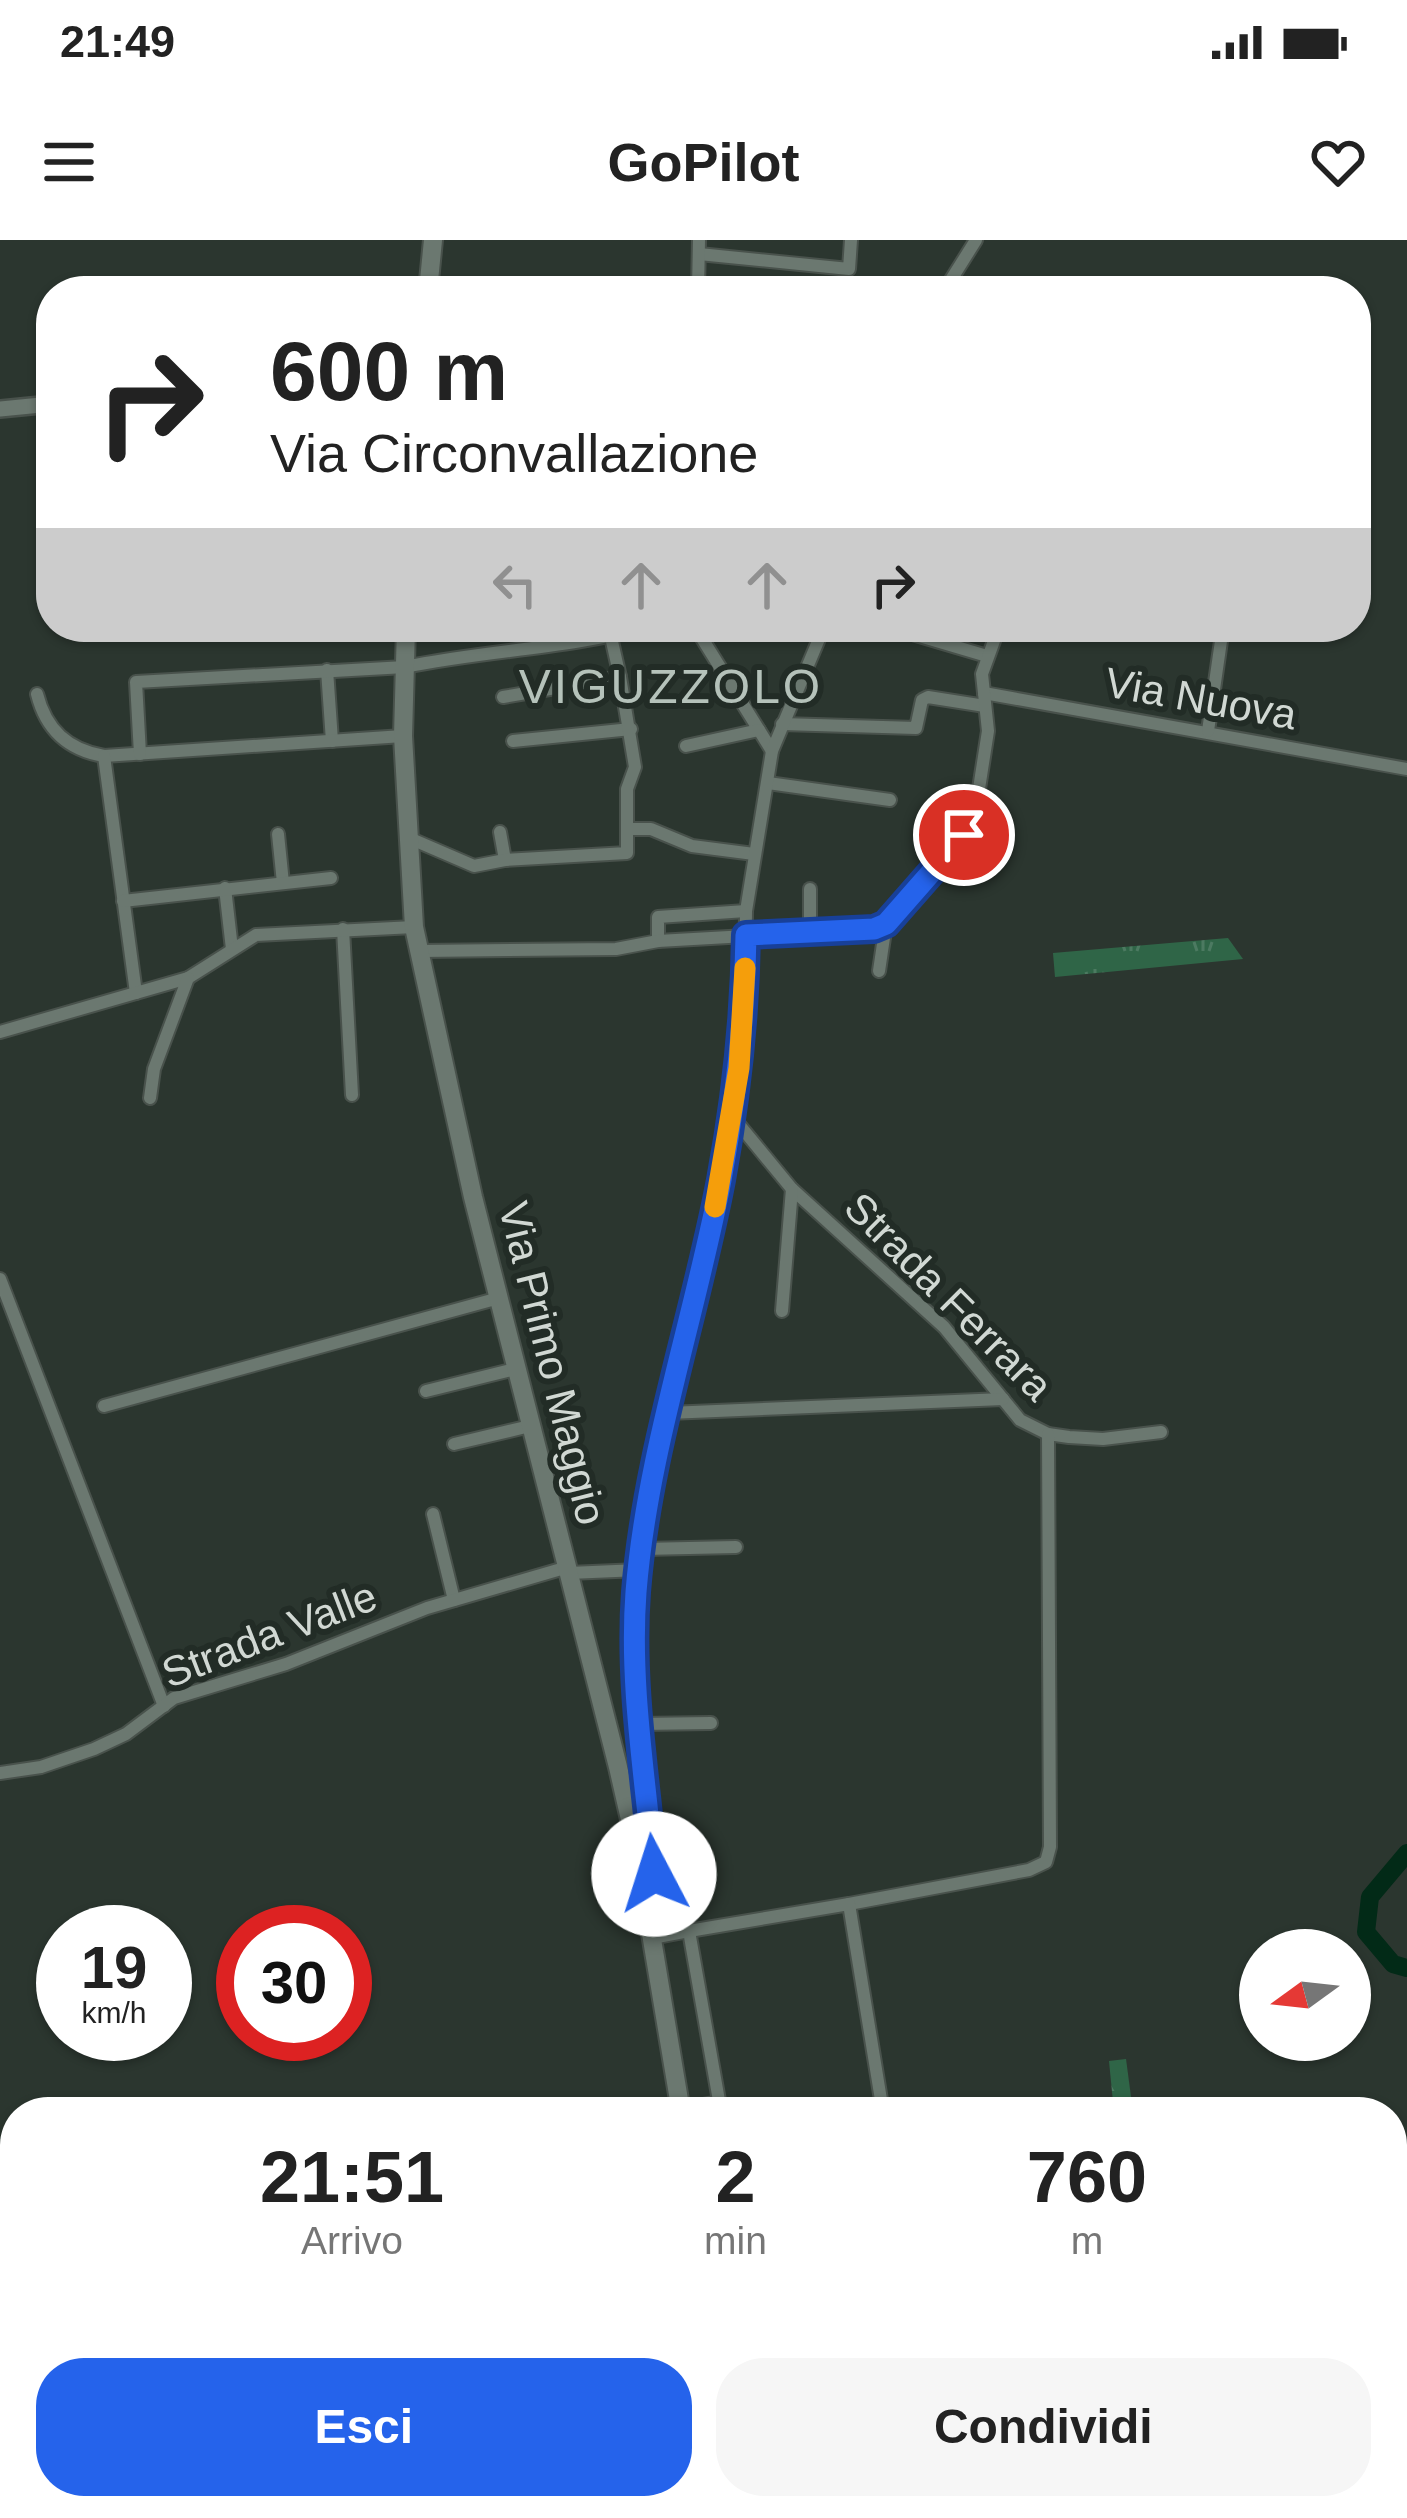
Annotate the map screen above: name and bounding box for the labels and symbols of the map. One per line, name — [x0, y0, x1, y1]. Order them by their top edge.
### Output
street label: Via Nuova — [1102, 659, 1301, 739]
district label: VIGUZZOLO — [519, 660, 823, 713]
pin — [913, 784, 1015, 886]
street label: Strada Ferrara — [835, 1183, 1062, 1410]
street label: Via Primo Maggio — [490, 1197, 615, 1529]
street label: Strada Valle — [155, 1572, 383, 1697]
position arrow — [591, 1811, 717, 1937]
speed limit sign: 30 — [216, 1905, 372, 2061]
north arrow — [1239, 1929, 1371, 2061]

